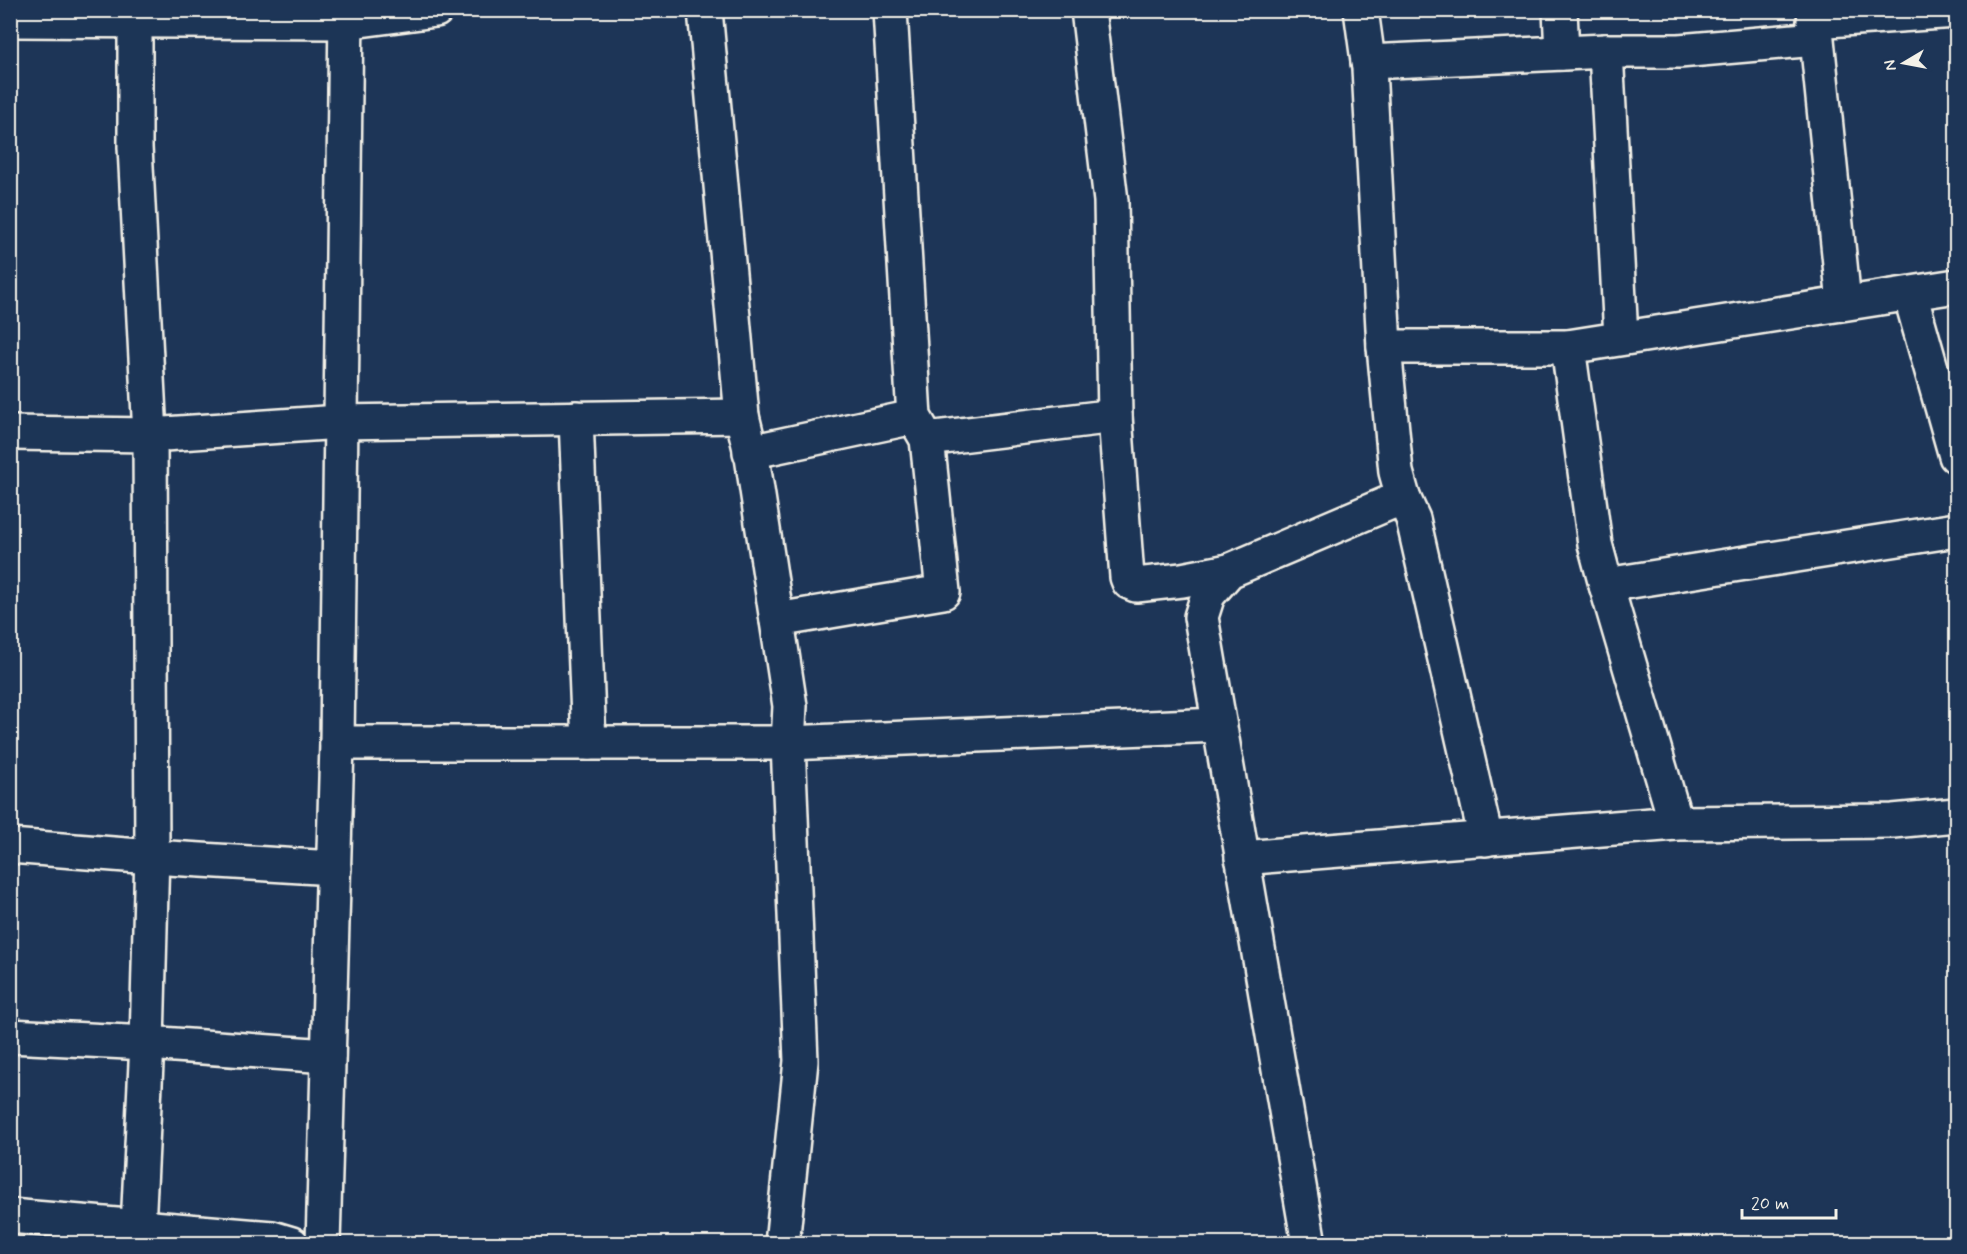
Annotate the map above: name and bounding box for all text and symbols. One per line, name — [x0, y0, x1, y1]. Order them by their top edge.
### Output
north arrow — [1874, 33, 1934, 93]
text: N — [1879, 58, 1902, 72]
scale bar — [1742, 1182, 1836, 1220]
text: 20 m — [1751, 1192, 1789, 1216]

